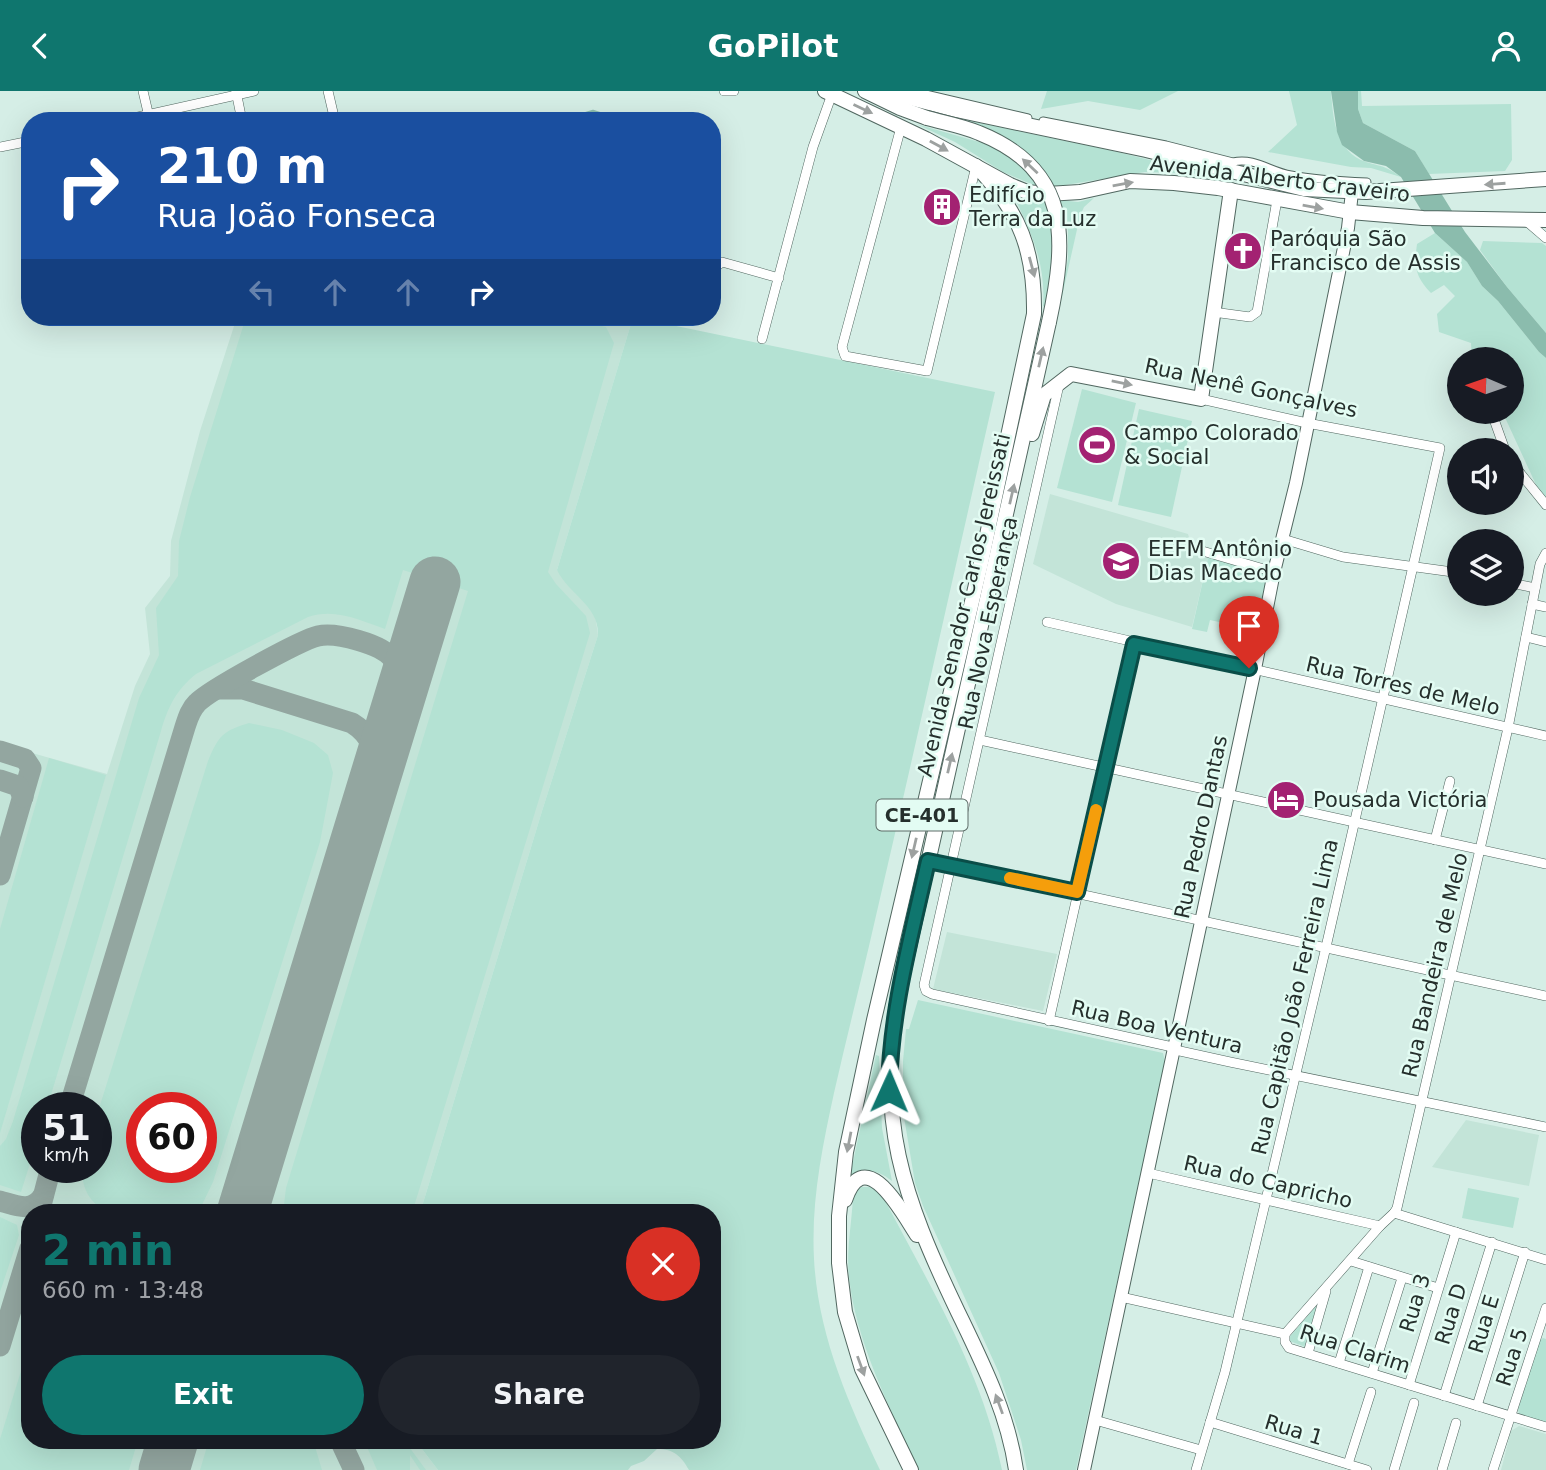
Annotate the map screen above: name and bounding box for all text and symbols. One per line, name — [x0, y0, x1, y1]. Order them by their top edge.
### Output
icon: back — [21, 27, 59, 65]
text: GoPilot — [708, 27, 838, 65]
icon: person — [1487, 27, 1525, 65]
one-way arrow — [853, 103, 873, 115]
text: 210 m — [157, 138, 327, 195]
icon: right — [42, 140, 133, 231]
one-way arrow — [929, 140, 949, 152]
street label: Avenida Alberto Craveiro — [1149, 151, 1411, 207]
one-way arrow — [1021, 158, 1039, 174]
one-way arrow — [1112, 178, 1134, 189]
one-way arrow — [1484, 179, 1506, 190]
place label: Edifício Terra da Luz — [968, 183, 1096, 231]
building icon: Edifício Terra da Luz — [921, 186, 963, 228]
text: Rua João Fonseca — [157, 197, 437, 235]
one-way arrow — [1302, 202, 1324, 213]
place label: Paróquia São Francisco de Assis — [1270, 227, 1461, 275]
church icon: Paróquia São Francisco de Assis — [1222, 230, 1264, 272]
one-way arrow — [1027, 257, 1037, 278]
icon: left — [243, 273, 281, 311]
icon: ahead — [316, 273, 354, 311]
icon: ahead — [389, 273, 427, 311]
icon: right — [462, 273, 500, 311]
one-way arrow — [1036, 346, 1047, 368]
north arrow — [1447, 347, 1524, 423]
map controls — [1447, 347, 1524, 606]
street label: Rua Nenê Gonçalves — [1142, 354, 1360, 422]
one-way arrow — [1111, 378, 1133, 389]
place label: Campo Colorado & Social — [1124, 421, 1299, 469]
sports icon: Campo Colorado & Social — [1076, 424, 1118, 466]
street label: Avenida Senador Carlos Jereissati — [913, 431, 1015, 779]
button: sound — [1447, 438, 1524, 515]
one-way arrow — [1007, 483, 1018, 505]
street label: Rua Nova Esperança — [954, 515, 1022, 731]
button: layers — [1447, 529, 1524, 606]
place label: EEFM Antônio Dias Macedo — [1148, 537, 1292, 585]
school or university icon: EEFM Antônio Dias Macedo — [1100, 540, 1142, 582]
pin — [1219, 596, 1279, 668]
icon: arrive — [1230, 607, 1268, 645]
street label: Rua Torres de Melo — [1304, 652, 1502, 720]
street label: Rua Pedro Dantas — [1170, 733, 1232, 921]
one-way arrow — [945, 752, 956, 774]
hotel icon: Pousada Victória — [1265, 779, 1307, 821]
place label: Pousada Victória — [1313, 788, 1487, 812]
road number: CE-401 — [876, 799, 968, 831]
one-way arrow — [908, 837, 919, 859]
street label: Rua Capitão João Ferreira Lima — [1247, 837, 1343, 1157]
street label: Rua Bandeira de Melo — [1397, 850, 1473, 1080]
street label: Rua Boa Ventura — [1069, 996, 1245, 1058]
position arrow — [852, 1054, 926, 1128]
speed limit sign: 60 — [126, 1092, 217, 1183]
text: 51 — [42, 1108, 91, 1148]
one-way arrow — [843, 1131, 854, 1153]
text: km/h — [44, 1144, 89, 1165]
street label: Rua do Capricho — [1181, 1151, 1355, 1213]
text: 2 min — [42, 1226, 174, 1275]
button: close — [626, 1227, 700, 1301]
street label: Rua 3 — [1395, 1271, 1435, 1335]
text: 660 m · 13:48 — [42, 1277, 204, 1303]
street label: Rua D — [1430, 1281, 1472, 1347]
street label: Rua E — [1464, 1292, 1504, 1356]
street label: Rua Clarim — [1297, 1320, 1413, 1378]
street label: Rua 5 — [1491, 1325, 1533, 1389]
button: Exit — [42, 1355, 364, 1435]
button: Share — [378, 1355, 700, 1435]
one-way arrow — [856, 1355, 867, 1376]
one-way arrow — [993, 1394, 1004, 1415]
street label: Rua 1 — [1262, 1410, 1326, 1450]

